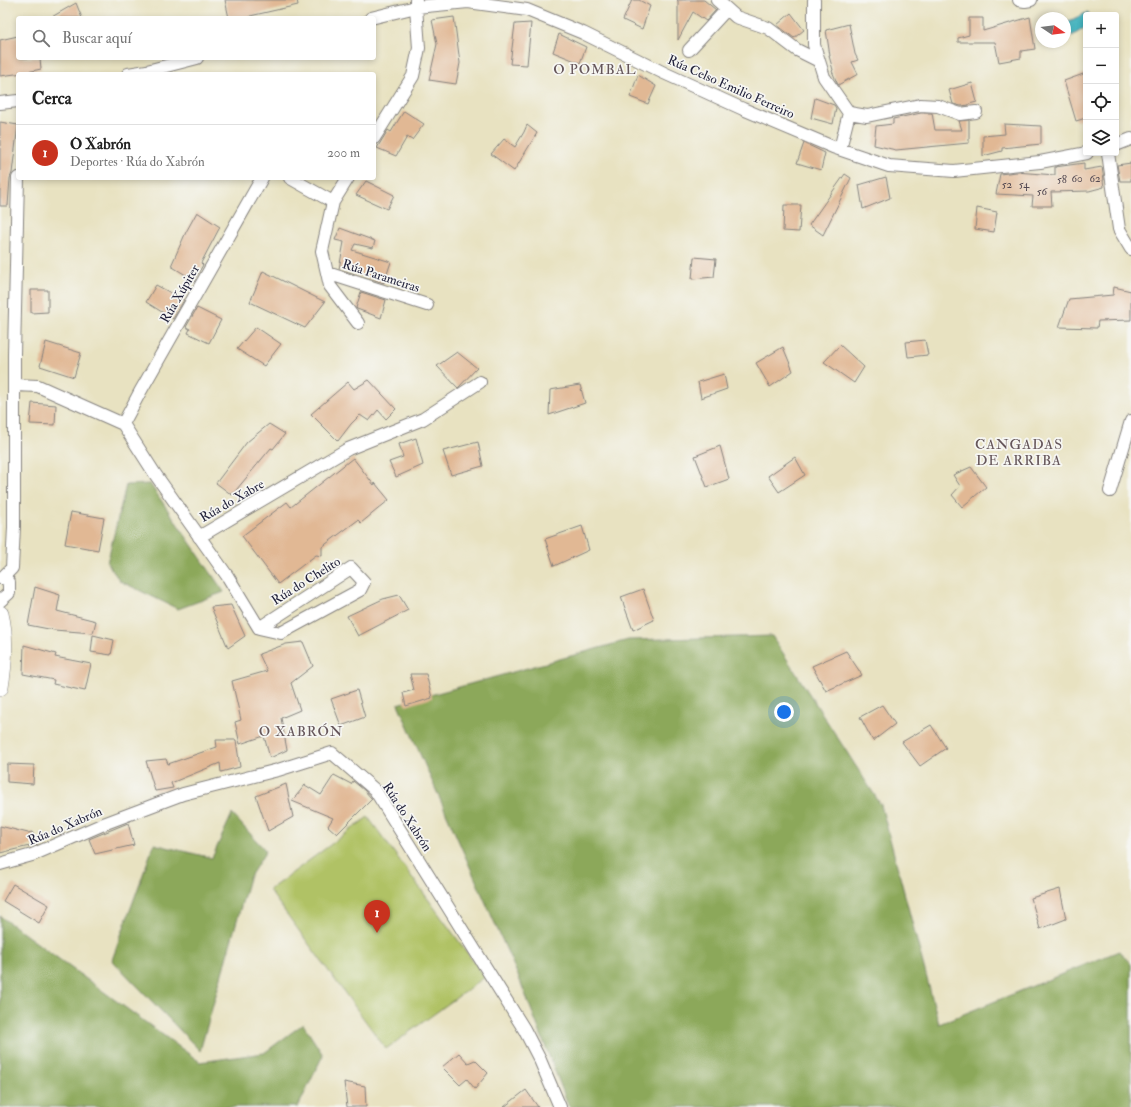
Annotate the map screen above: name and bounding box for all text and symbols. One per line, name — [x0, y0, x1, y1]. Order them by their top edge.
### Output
north arrow — [1035, 12, 1071, 48]
map controls — [1083, 12, 1119, 156]
button: + — [1083, 12, 1119, 48]
search box — [16, 16, 376, 60]
icon: search — [30, 27, 52, 49]
text: Buscar aquí — [62, 29, 131, 48]
button: − — [1083, 48, 1119, 84]
street label: Rúa Celso Emilio Ferreiro — [665, 52, 797, 122]
district label: O POMBAL — [553, 61, 637, 78]
button: locate — [1083, 84, 1119, 120]
text: Cerca — [32, 88, 72, 109]
button: layers — [1083, 120, 1119, 156]
text: O Xabrón — [70, 135, 131, 154]
text: 1 — [43, 145, 47, 161]
text: 200 m — [327, 145, 360, 161]
text: Deportes · Rúa do Xabrón — [70, 154, 205, 170]
house number: 60 — [1071, 172, 1083, 185]
house number: 62 — [1089, 172, 1101, 185]
house number: 58 — [1057, 173, 1067, 186]
house number: 52 — [1002, 178, 1013, 191]
house number: 54 — [1019, 178, 1030, 191]
house number: 56 — [1037, 185, 1049, 198]
street label: Rúa Parameiras — [340, 256, 422, 296]
street label: Rúa Xúpiter — [157, 262, 204, 327]
district label: CANGADAS DE ARRIBA — [975, 436, 1063, 469]
street label: Rúa do Xabre — [197, 476, 267, 526]
street label: Rúa do Chelito — [269, 553, 343, 609]
your location — [774, 702, 794, 722]
district label: O XABRÓN — [259, 723, 343, 740]
street label: Rúa do Xabrón — [379, 780, 435, 855]
street label: Rúa do Xabrón — [26, 803, 105, 849]
pin: 1 — [364, 900, 390, 933]

